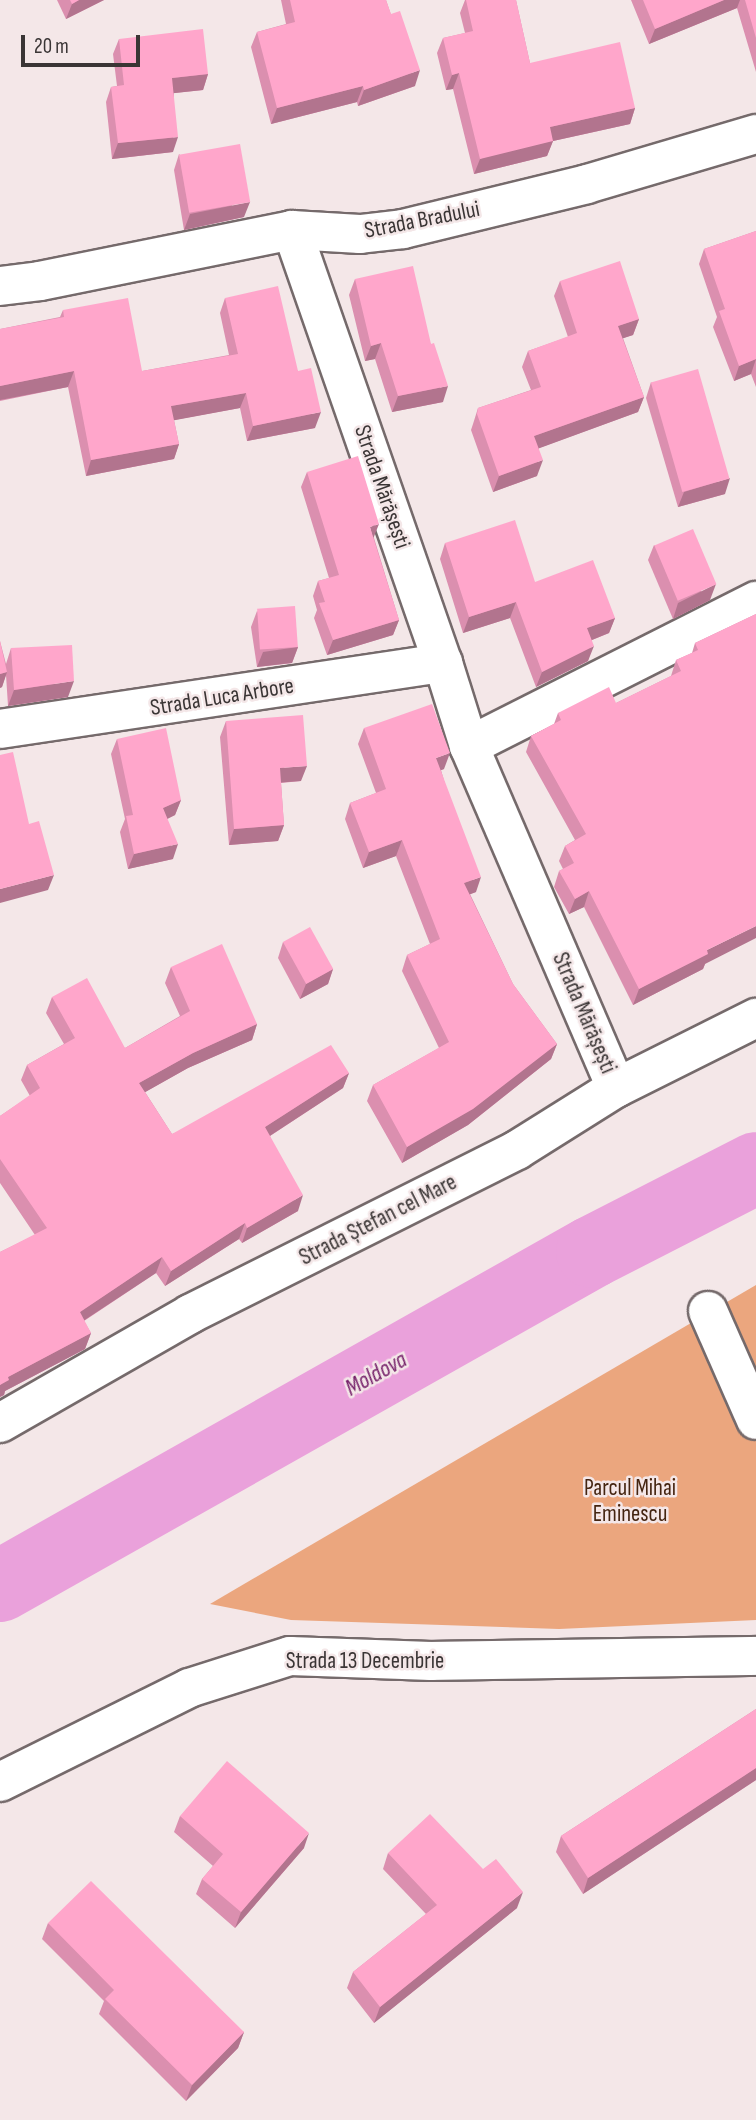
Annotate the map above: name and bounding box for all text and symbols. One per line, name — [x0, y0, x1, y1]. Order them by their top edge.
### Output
scale bar — [24, 21, 144, 65]
text: 20 m — [34, 34, 69, 59]
street label: Strada Bradului — [362, 195, 482, 245]
street label: Strada Mărășești — [348, 422, 416, 552]
street label: Strada Luca Arbore — [148, 672, 296, 722]
street label: Strada Mărășești — [546, 948, 622, 1078]
street label: Strada Ștefan cel Mare — [295, 1168, 461, 1272]
water label: Moldova — [340, 1345, 412, 1403]
park label: Parcul Mihai Eminescu — [584, 1474, 676, 1528]
street label: Strada 13 Decembrie — [286, 1647, 444, 1675]

